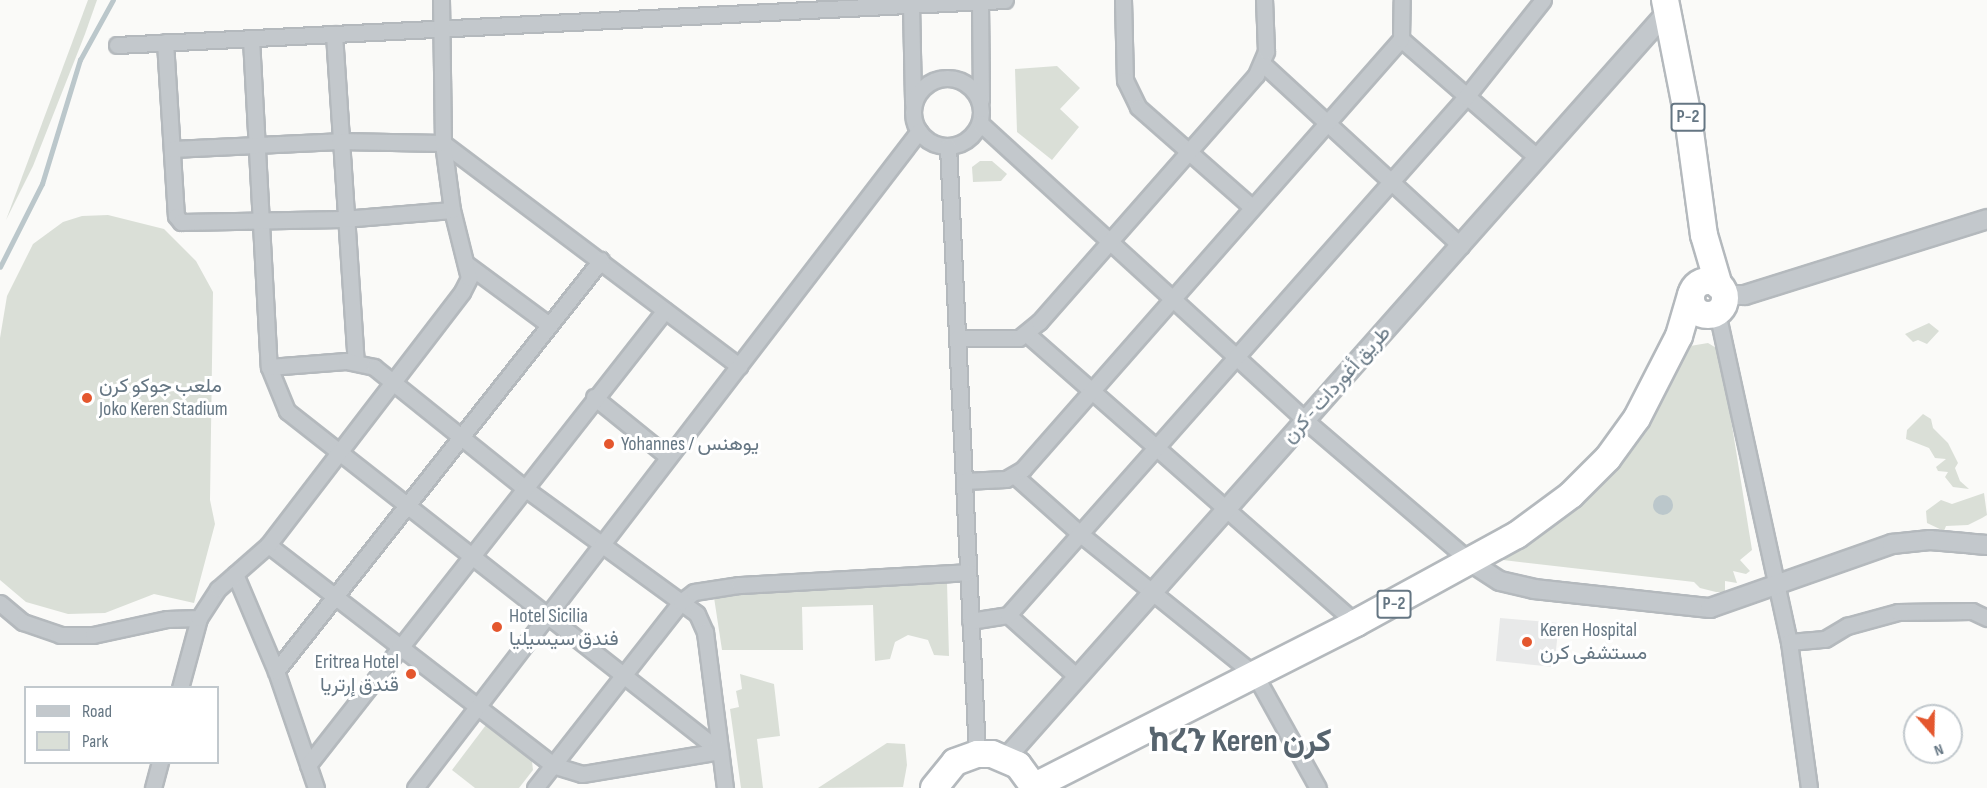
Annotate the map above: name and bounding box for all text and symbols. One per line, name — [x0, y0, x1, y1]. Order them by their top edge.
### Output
road number: P-2 — [1670, 102, 1706, 132]
street label: طريق أغوردات - كرن — [1278, 321, 1396, 449]
place label: ملعب جوكو كرن Joko Keren Stadium — [99, 374, 228, 421]
marker: ملعب جوكو كرن Joko Keren Stadium — [80, 391, 94, 405]
place label: Yohannes / يوهنس — [621, 432, 759, 456]
marker: Yohannes / يوهنس — [602, 437, 616, 451]
road number: P-2 — [1376, 589, 1412, 619]
place label: Hotel Sicilia فندق سيسيليا — [509, 604, 619, 651]
place label: Keren Hospital مستشفى كرن — [1540, 618, 1647, 665]
marker: Hotel Sicilia فندق سيسيليا — [490, 620, 504, 634]
marker: Keren Hospital مستشفى كرن — [1518, 633, 1536, 651]
place label: Eritrea Hotel قندق إرتريا — [315, 650, 399, 697]
marker: Eritrea Hotel قندق إرتريا — [404, 667, 418, 681]
legend — [24, 686, 219, 764]
text: Road — [82, 701, 112, 722]
north arrow — [1903, 704, 1963, 764]
district label: ከረን Keren كرن — [1149, 723, 1331, 761]
text: Park — [82, 731, 108, 752]
text: N — [1931, 739, 1946, 760]

